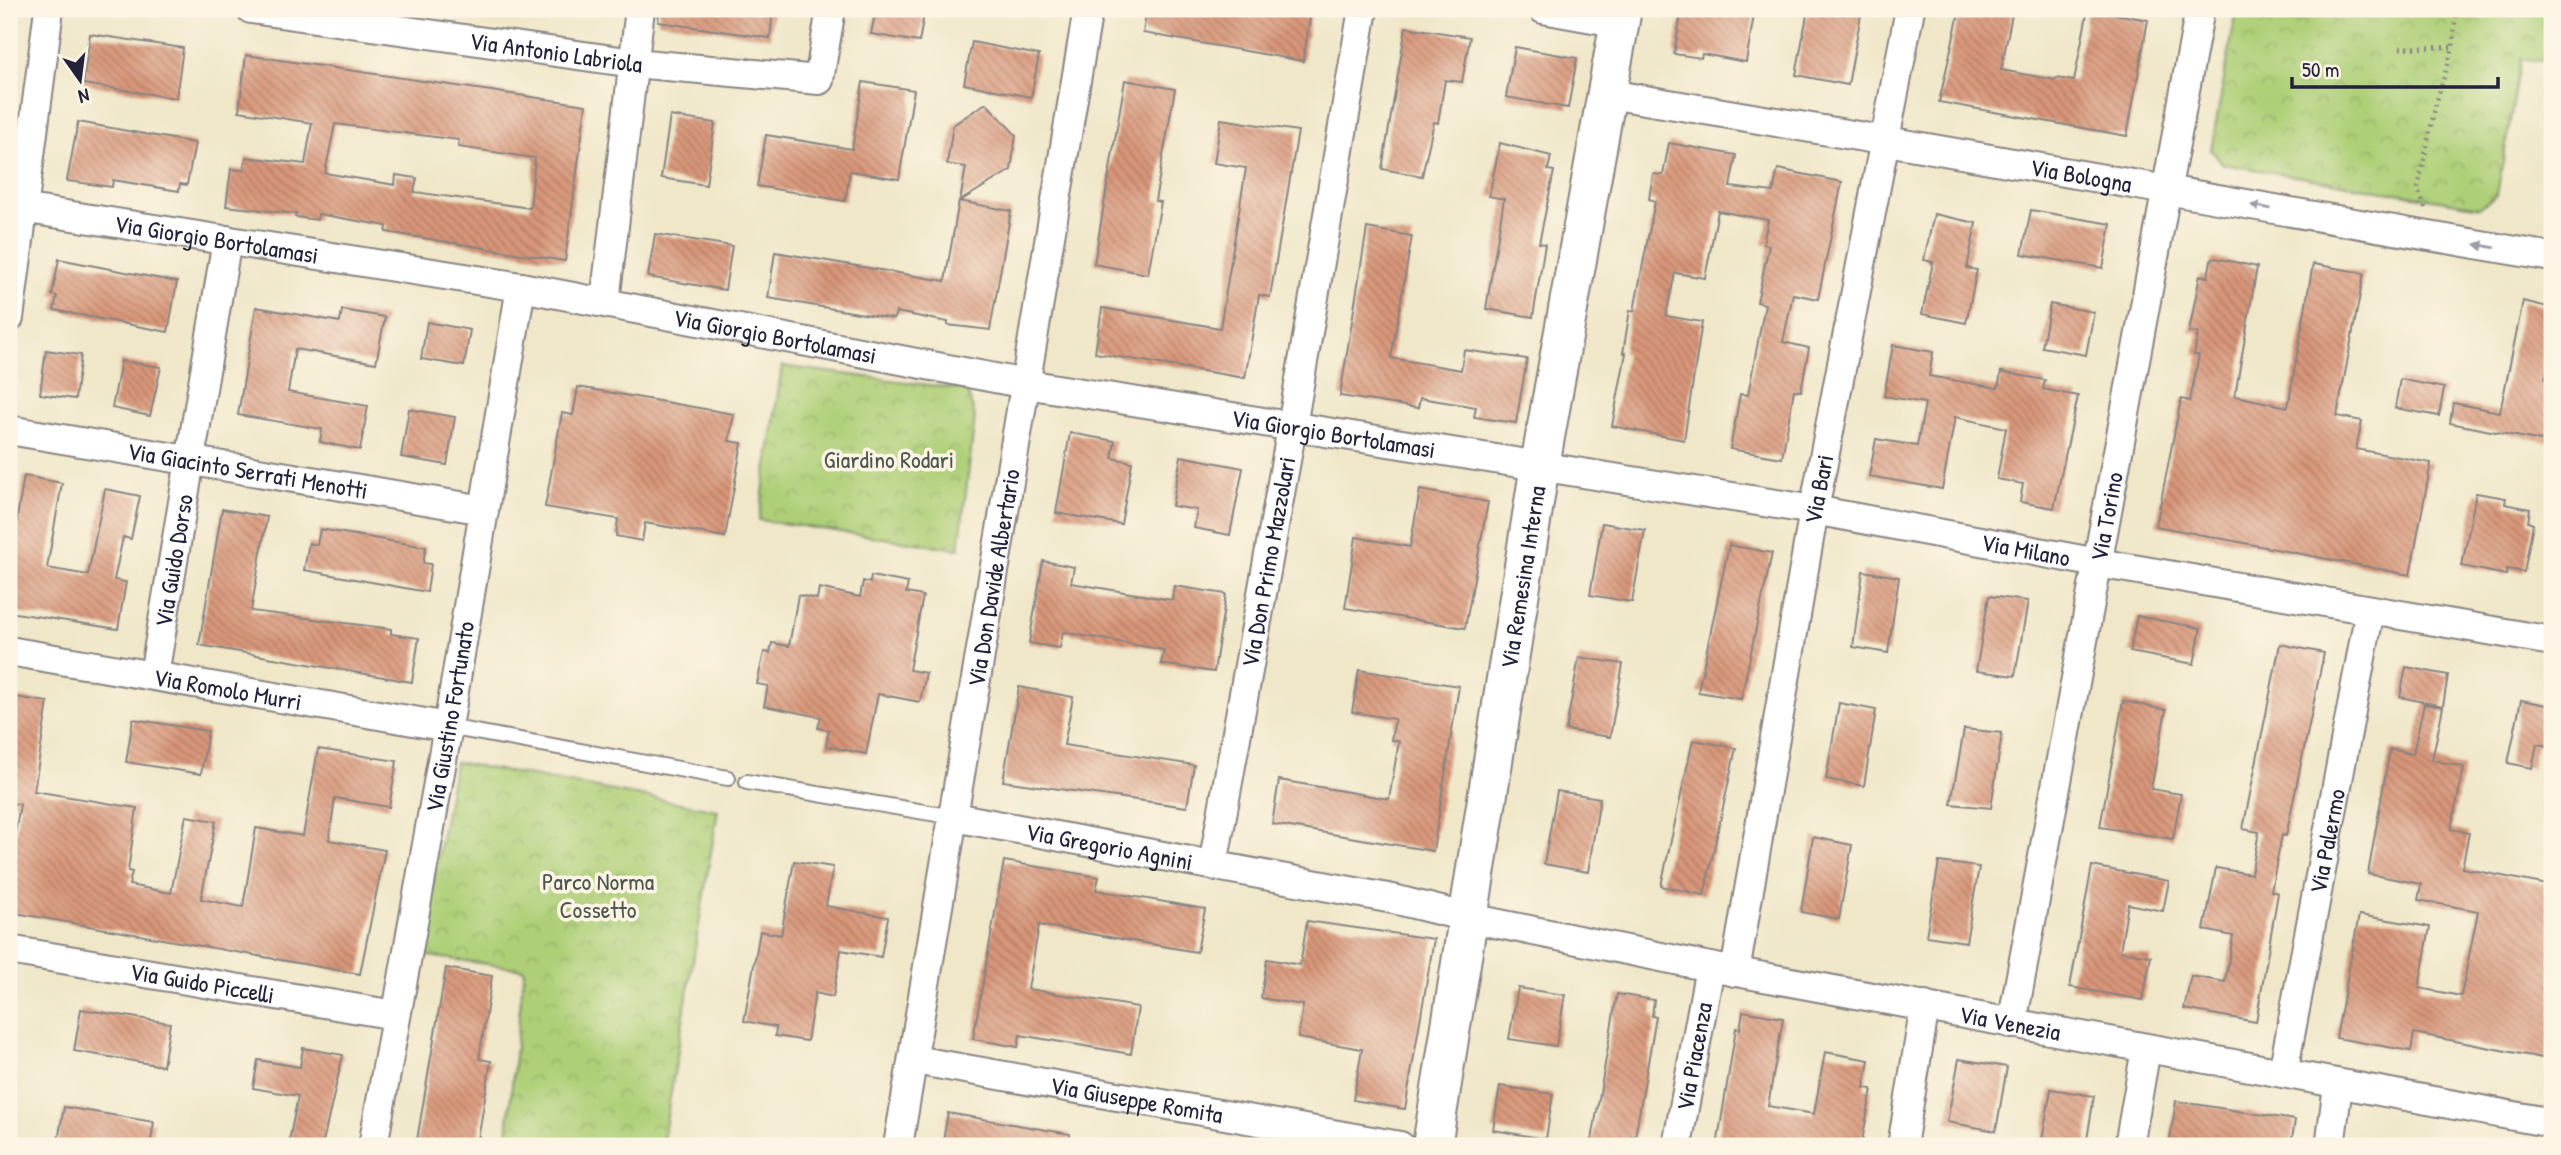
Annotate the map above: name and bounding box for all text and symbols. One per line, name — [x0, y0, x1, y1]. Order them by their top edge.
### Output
street label: Via Antonio Labriola — [467, 24, 644, 80]
north arrow — [46, 46, 116, 116]
scale bar — [2292, 46, 2498, 90]
text: 50 m — [2302, 55, 2339, 84]
text: N — [76, 83, 92, 110]
street label: Via Bologna — [2028, 150, 2134, 200]
one-way arrow — [2250, 201, 2272, 212]
street label: Via Giorgio Bortolamasi — [112, 207, 321, 271]
one-way arrow — [2474, 240, 2496, 251]
street label: Via Giorgio Bortolamasi — [671, 301, 879, 371]
street label: Via Giorgio Bortolamasi — [1229, 401, 1438, 465]
street label: Via Giacinto Serrati Menotti — [125, 434, 370, 506]
park label: Giardino Rodari — [824, 443, 954, 475]
street label: Via Bari — [1796, 452, 1840, 526]
street label: Via Don Primo Mazzolari — [1233, 454, 1302, 670]
street label: Via Don Davide Albertario — [959, 466, 1027, 689]
street label: Via Torino — [2082, 469, 2130, 564]
street label: Via Remesina Interna — [1492, 483, 1552, 671]
street label: Via Guido Dorso — [146, 491, 200, 629]
street label: Via Milano — [1979, 526, 2073, 574]
street label: Via Giustino Fortunato — [417, 618, 481, 815]
street label: Via Romolo Murri — [151, 660, 304, 717]
street label: Via Palermo — [2301, 786, 2352, 896]
street label: Via Gregorio Agnini — [1023, 815, 1195, 877]
park label: Parco Norma Cossetto — [542, 865, 654, 925]
street label: Via Guido Piccelli — [128, 955, 277, 1010]
street label: Via Venezia — [1957, 998, 2063, 1048]
street label: Via Piacenza — [1668, 1000, 1719, 1113]
street label: Via Giuseppe Romita — [1048, 1068, 1225, 1130]

